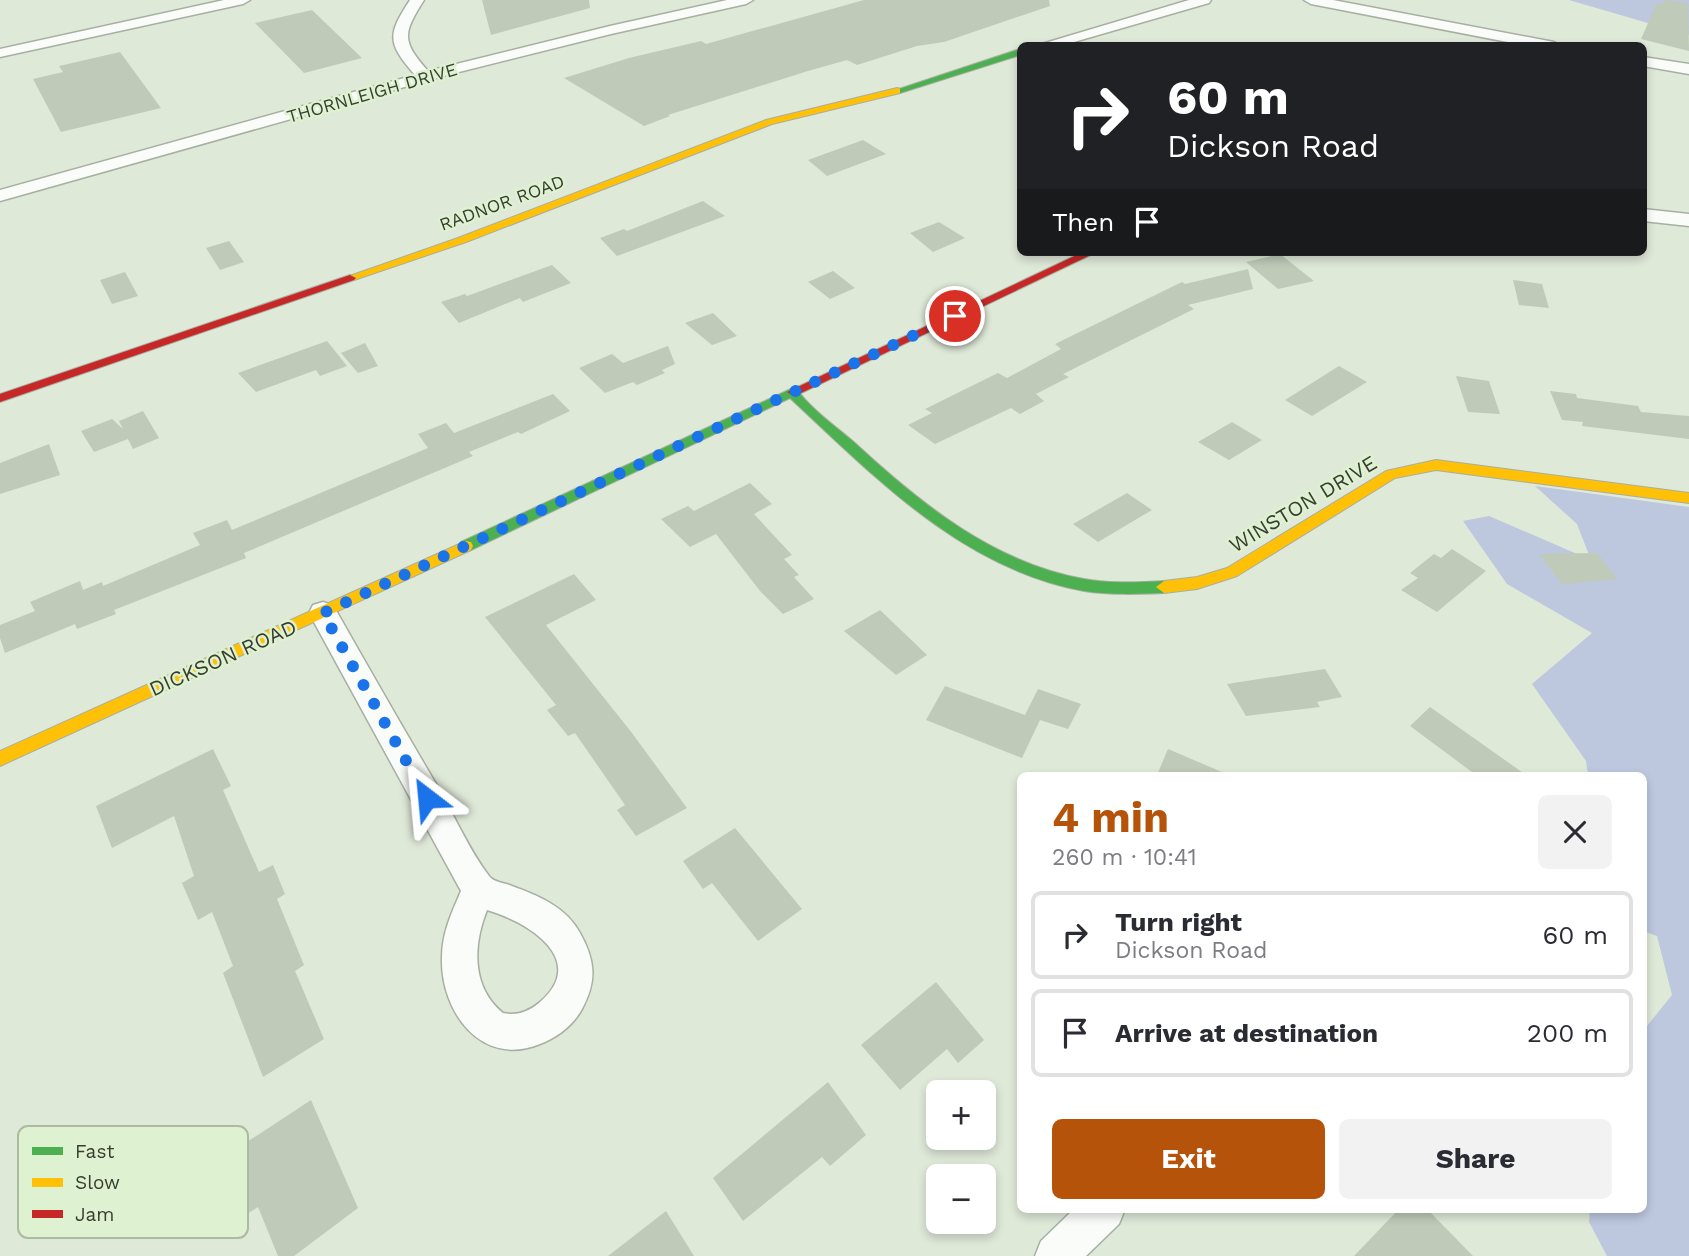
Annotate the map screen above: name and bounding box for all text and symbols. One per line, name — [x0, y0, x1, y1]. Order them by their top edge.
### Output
street label: THORNLEIGH DRIVE — [284, 58, 459, 127]
text: 60 m — [1167, 68, 1289, 126]
icon: right — [1052, 70, 1143, 161]
text: Dickson Road — [1167, 127, 1379, 165]
street label: RADNOR ROAD — [436, 170, 567, 235]
icon: arrive — [1128, 203, 1166, 241]
text: Then — [1052, 207, 1114, 237]
pin — [925, 286, 985, 346]
icon: arrive — [936, 297, 974, 335]
street label: WINSTON DRIVE — [1225, 450, 1381, 557]
street label: DICKSON ROAD — [145, 614, 300, 701]
position arrow — [390, 761, 464, 835]
text: 4 min — [1052, 793, 1169, 842]
button: close — [1538, 795, 1612, 869]
text: 260 m · 10:41 — [1052, 844, 1197, 871]
text: Turn right — [1115, 907, 1242, 937]
icon: right — [1056, 916, 1094, 954]
text: 60 m — [1542, 920, 1608, 950]
text: Dickson Road — [1115, 937, 1267, 964]
icon: arrive — [1056, 1014, 1094, 1052]
text: Arrive at destination — [1115, 1018, 1378, 1048]
text: 200 m — [1527, 1018, 1608, 1048]
map controls — [926, 1080, 996, 1234]
button: + — [926, 1080, 996, 1150]
button: Exit — [1052, 1119, 1325, 1199]
button: Share — [1339, 1119, 1612, 1199]
legend — [18, 1126, 248, 1238]
text: Fast — [75, 1140, 114, 1163]
button: − — [926, 1164, 996, 1234]
text: Slow — [75, 1171, 120, 1194]
text: Jam — [75, 1203, 114, 1226]

